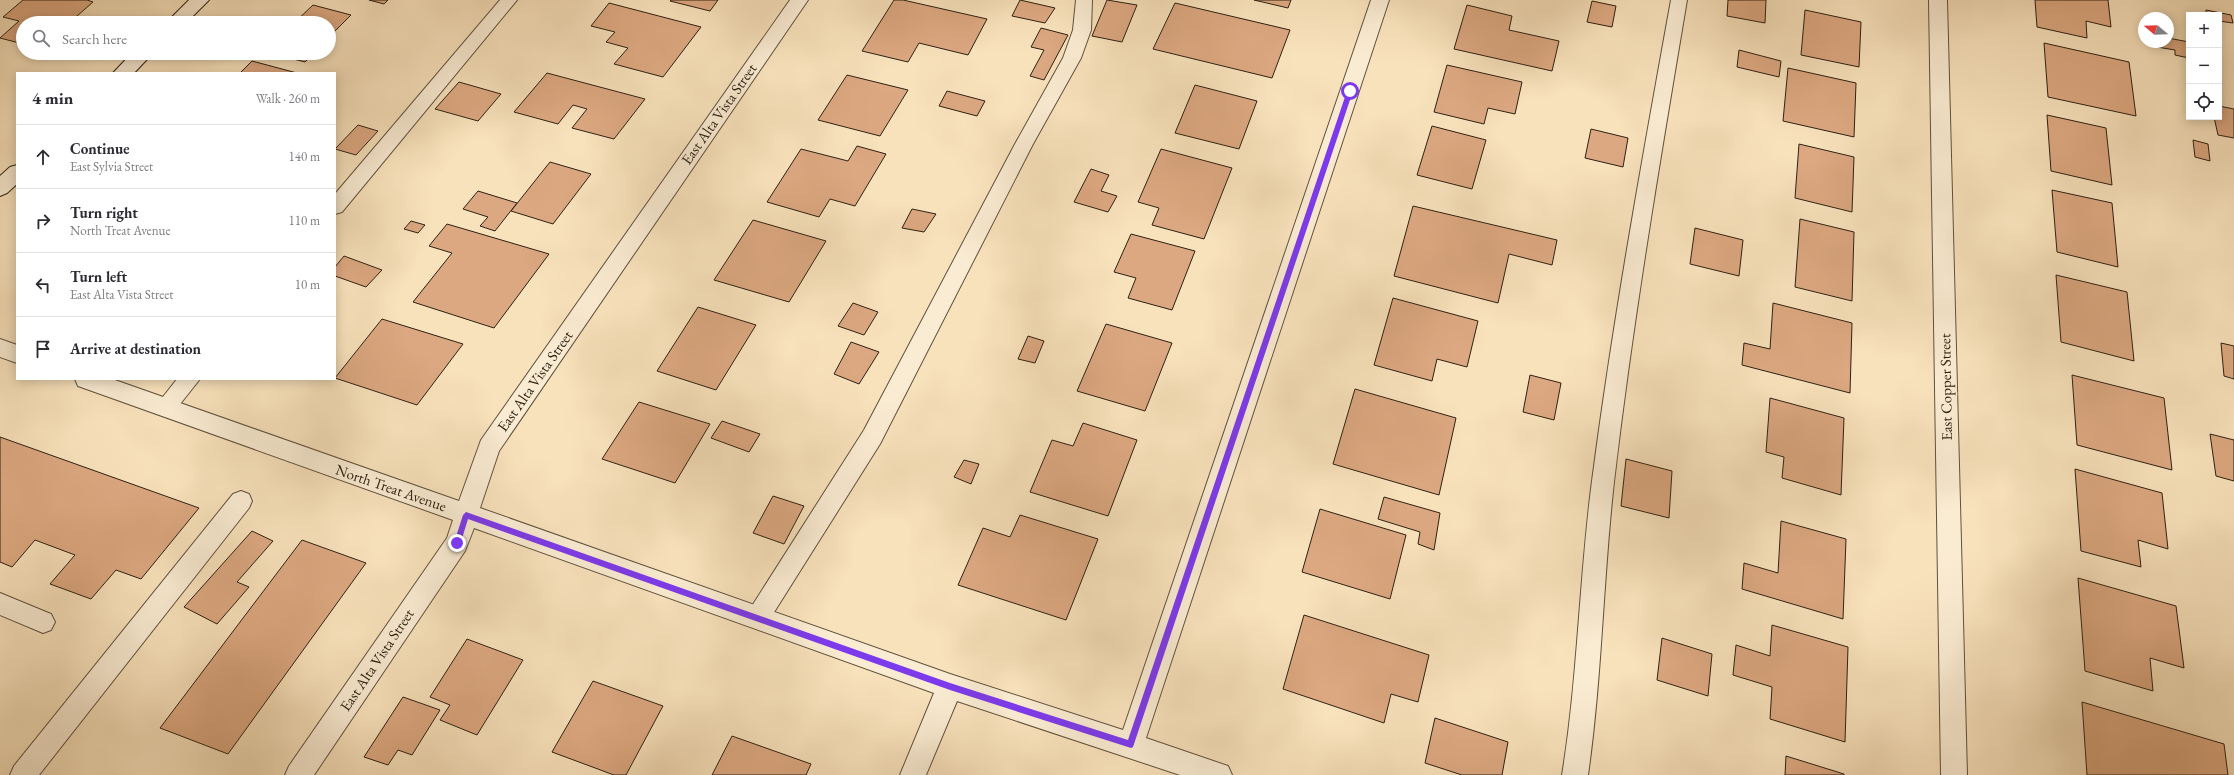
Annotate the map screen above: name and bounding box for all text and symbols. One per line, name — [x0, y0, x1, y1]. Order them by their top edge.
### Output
north arrow — [2138, 12, 2174, 48]
map controls — [2186, 12, 2222, 120]
button: + — [2186, 12, 2222, 48]
search box — [16, 16, 336, 60]
icon: search — [30, 27, 52, 49]
text: Search here — [62, 29, 127, 48]
button: − — [2186, 48, 2222, 84]
street label: East Alta Vista Street — [677, 59, 761, 168]
route start — [1341, 82, 1359, 100]
button: locate — [2186, 84, 2222, 120]
text: 4 min — [32, 87, 73, 109]
text: Walk · 260 m — [256, 90, 320, 107]
text: Continue — [70, 139, 130, 158]
icon: ahead — [32, 146, 54, 168]
text: 140 m — [289, 148, 320, 165]
text: East Sylvia Street — [70, 158, 153, 175]
text: Turn right — [70, 203, 138, 222]
icon: right — [32, 210, 54, 232]
text: 110 m — [289, 212, 320, 229]
text: North Treat Avenue — [70, 222, 170, 239]
text: Turn left — [70, 267, 127, 286]
icon: left — [32, 274, 54, 296]
text: 10 m — [295, 276, 320, 293]
text: East Alta Vista Street — [70, 286, 173, 303]
street label: East Alta Vista Street — [493, 326, 577, 435]
street label: East Copper Street — [1935, 333, 1956, 441]
icon: arrive — [32, 338, 54, 360]
text: Arrive at destination — [70, 339, 201, 358]
street label: North Treat Avenue — [333, 460, 449, 515]
route end — [448, 534, 466, 552]
street label: East Alta Vista Street — [335, 605, 418, 714]

